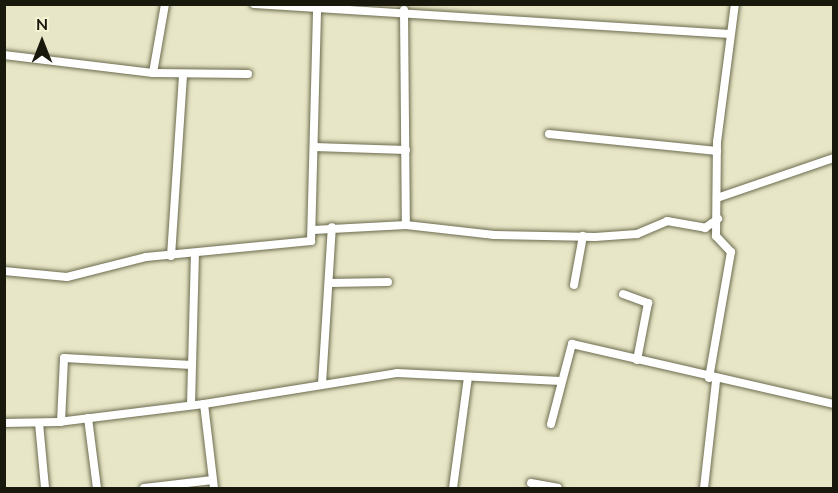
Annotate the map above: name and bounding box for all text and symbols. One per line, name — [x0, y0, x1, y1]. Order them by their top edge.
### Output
north arrow — [12, 12, 72, 72]
text: N — [36, 14, 48, 34]

